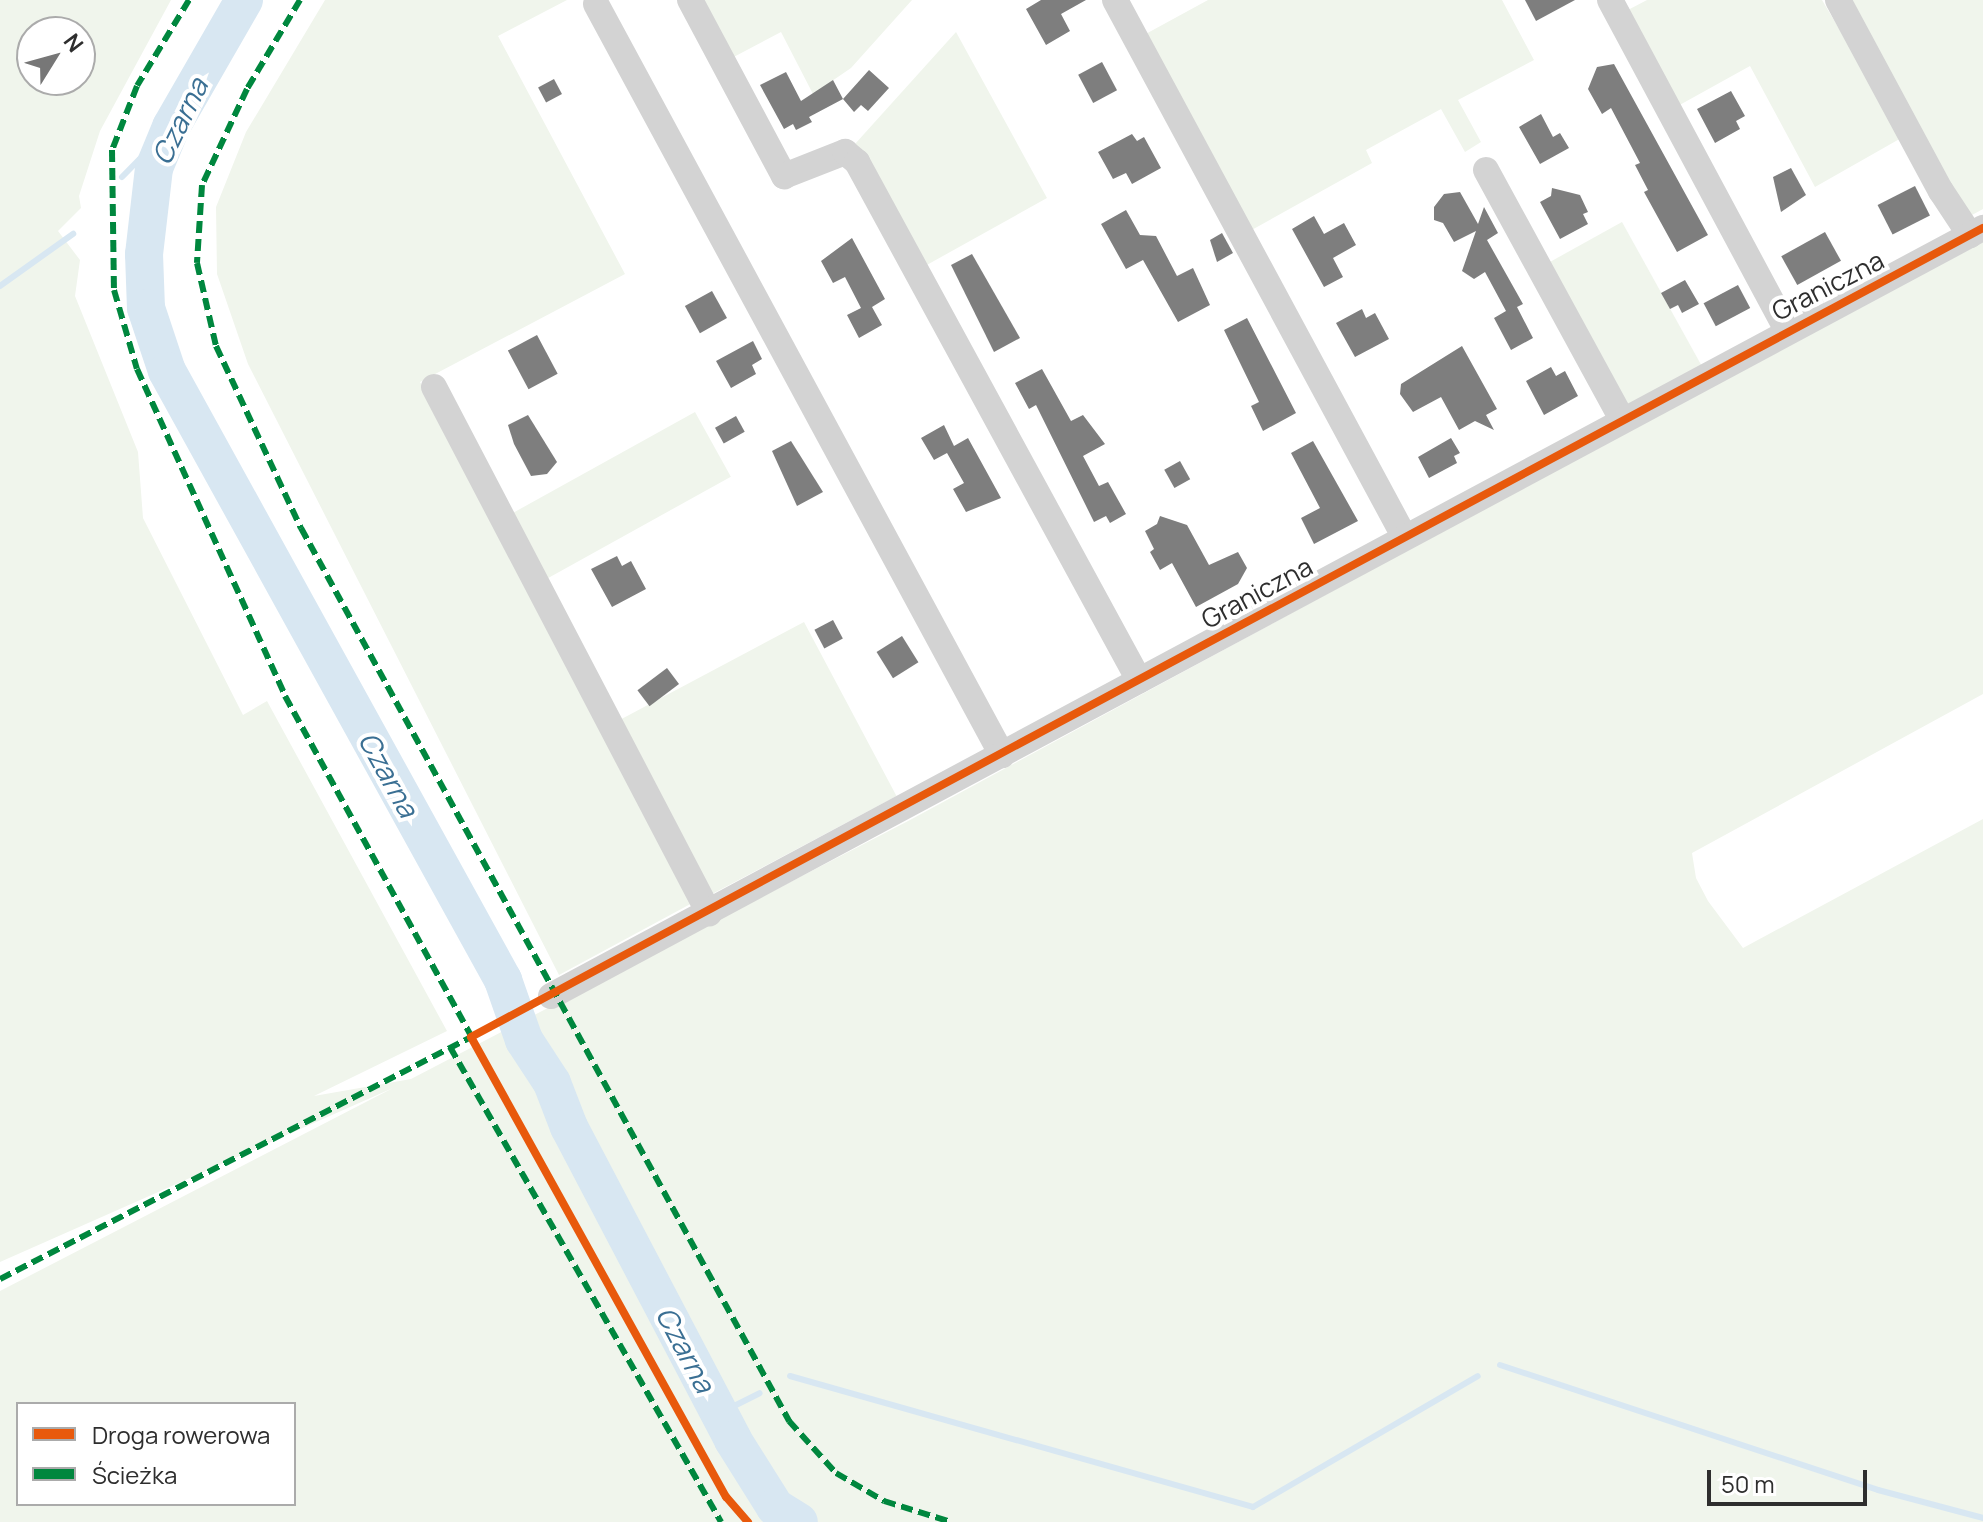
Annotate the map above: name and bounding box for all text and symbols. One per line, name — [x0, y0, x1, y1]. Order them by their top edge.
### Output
north arrow — [16, 16, 96, 96]
text: N — [57, 27, 90, 58]
water label: Czarna — [144, 72, 214, 170]
street label: Graniczna — [1767, 245, 1889, 327]
street label: Graniczna — [1196, 551, 1318, 635]
water label: Czarna — [352, 726, 426, 822]
water label: Czarna — [650, 1301, 722, 1397]
legend — [16, 1402, 296, 1506]
text: Droga rowerowa — [92, 1418, 270, 1451]
scale bar — [1711, 1454, 1871, 1504]
text: Ścieżka — [92, 1458, 177, 1491]
text: 50 m — [1721, 1467, 1775, 1500]

